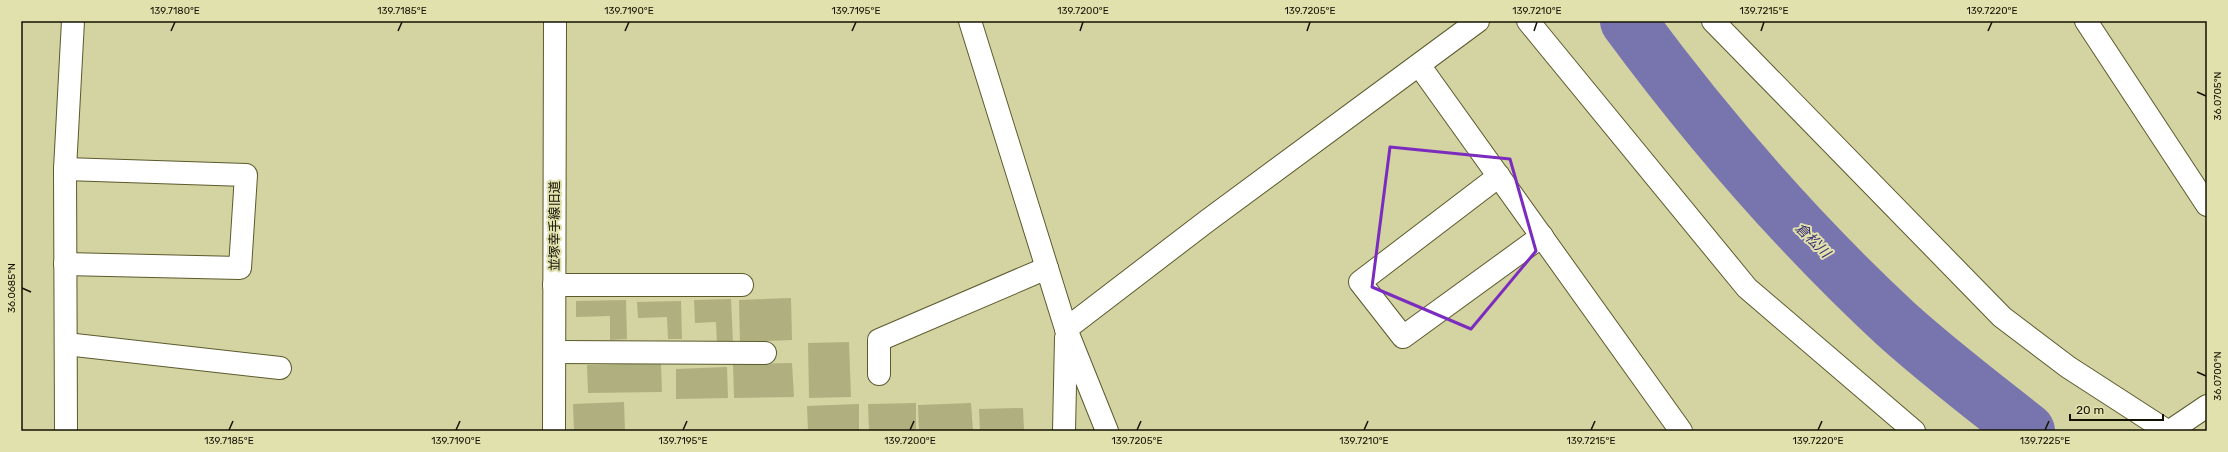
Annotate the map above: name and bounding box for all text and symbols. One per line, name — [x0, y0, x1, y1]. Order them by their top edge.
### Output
text: 139.7180°E — [150, 5, 200, 17]
text: 139.7185°E — [377, 5, 427, 17]
text: 139.7190°E — [604, 5, 654, 17]
text: 139.7195°E — [831, 5, 881, 17]
text: 139.7200°E — [1057, 5, 1109, 17]
text: 139.7205°E — [1284, 5, 1336, 17]
text: 139.7210°E — [1512, 5, 1562, 17]
text: 139.7215°E — [1740, 5, 1788, 17]
text: 139.7220°E — [1967, 5, 2017, 17]
text: 36.0705°N — [2212, 71, 2224, 121]
street label: 並塚幸手線旧道 — [547, 180, 562, 272]
water label: 倉松川 — [1792, 219, 1835, 263]
text: 36.0685°N — [6, 263, 18, 313]
text: 36.0700°N — [2212, 351, 2224, 401]
scale bar — [2070, 396, 2163, 422]
text: 20 m — [2076, 403, 2104, 417]
text: 139.7185°E — [204, 435, 254, 447]
text: 139.7190°E — [431, 435, 481, 447]
text: 139.7195°E — [658, 435, 708, 447]
text: 139.7200°E — [884, 435, 936, 447]
text: 139.7205°E — [1111, 435, 1163, 447]
text: 139.7210°E — [1339, 435, 1389, 447]
text: 139.7215°E — [1567, 435, 1615, 447]
text: 139.7220°E — [1793, 435, 1843, 447]
text: 139.7225°E — [2020, 435, 2070, 447]

